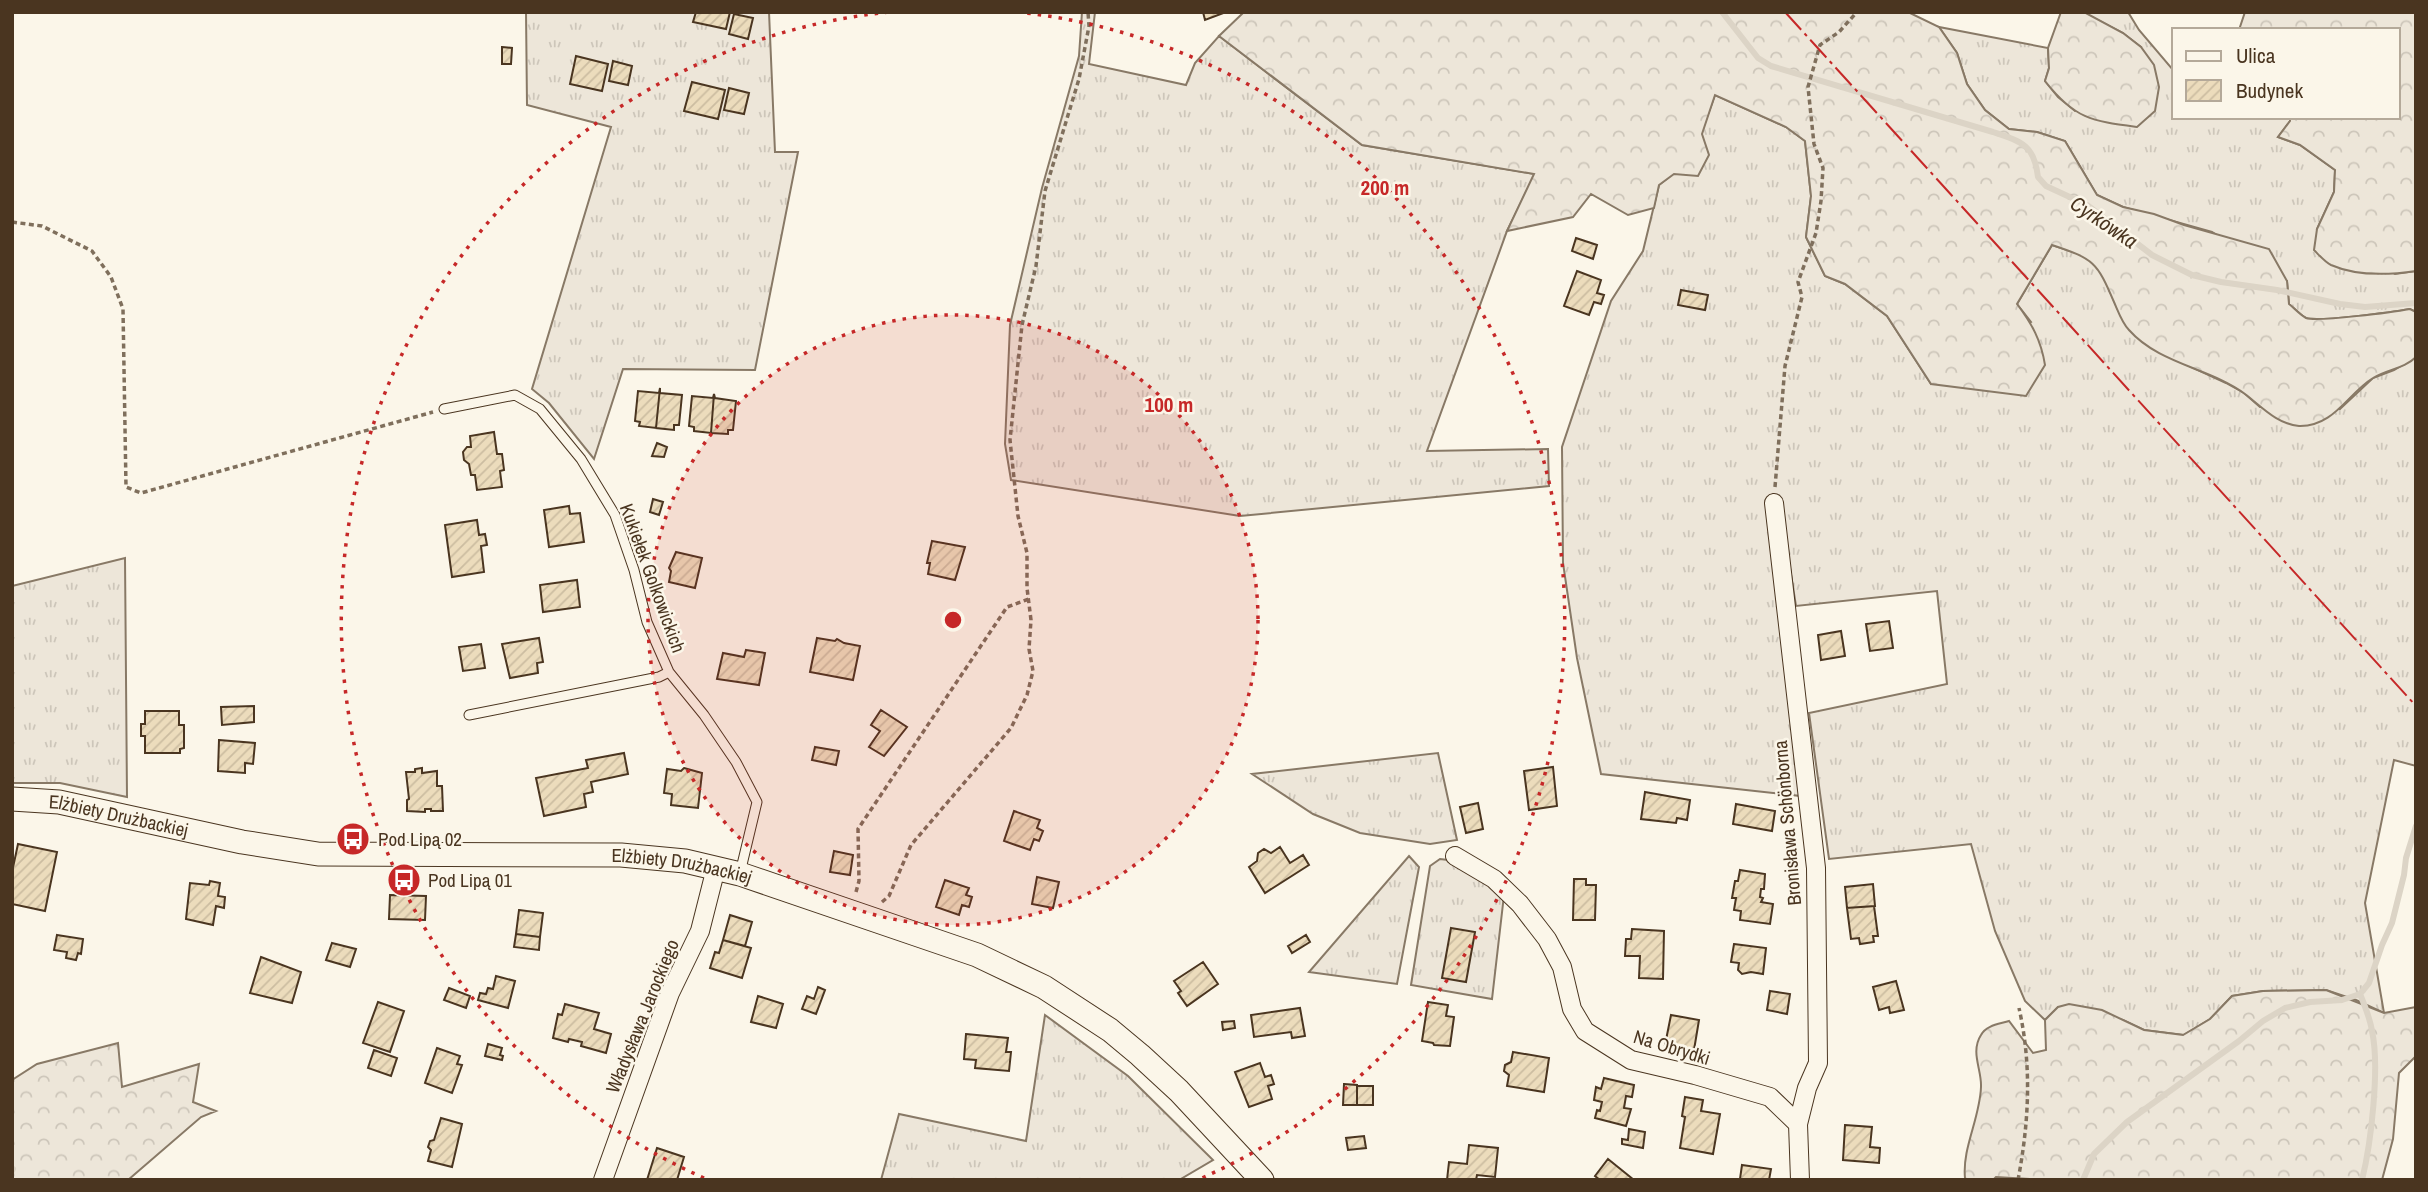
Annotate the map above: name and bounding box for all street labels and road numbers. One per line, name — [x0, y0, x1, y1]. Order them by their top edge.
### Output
street label: Kukiełek Golkowickich — [614, 500, 692, 656]
street label: Bronisława Schönborna — [1767, 739, 1807, 907]
street label: Elżbiety Drużbackiej — [48, 788, 191, 843]
street label: Elżbiety Drużbackiej — [612, 842, 755, 890]
street label: Władysława Jarockiego — [599, 935, 685, 1097]
street label: Na Obrydki — [1631, 1023, 1713, 1071]

